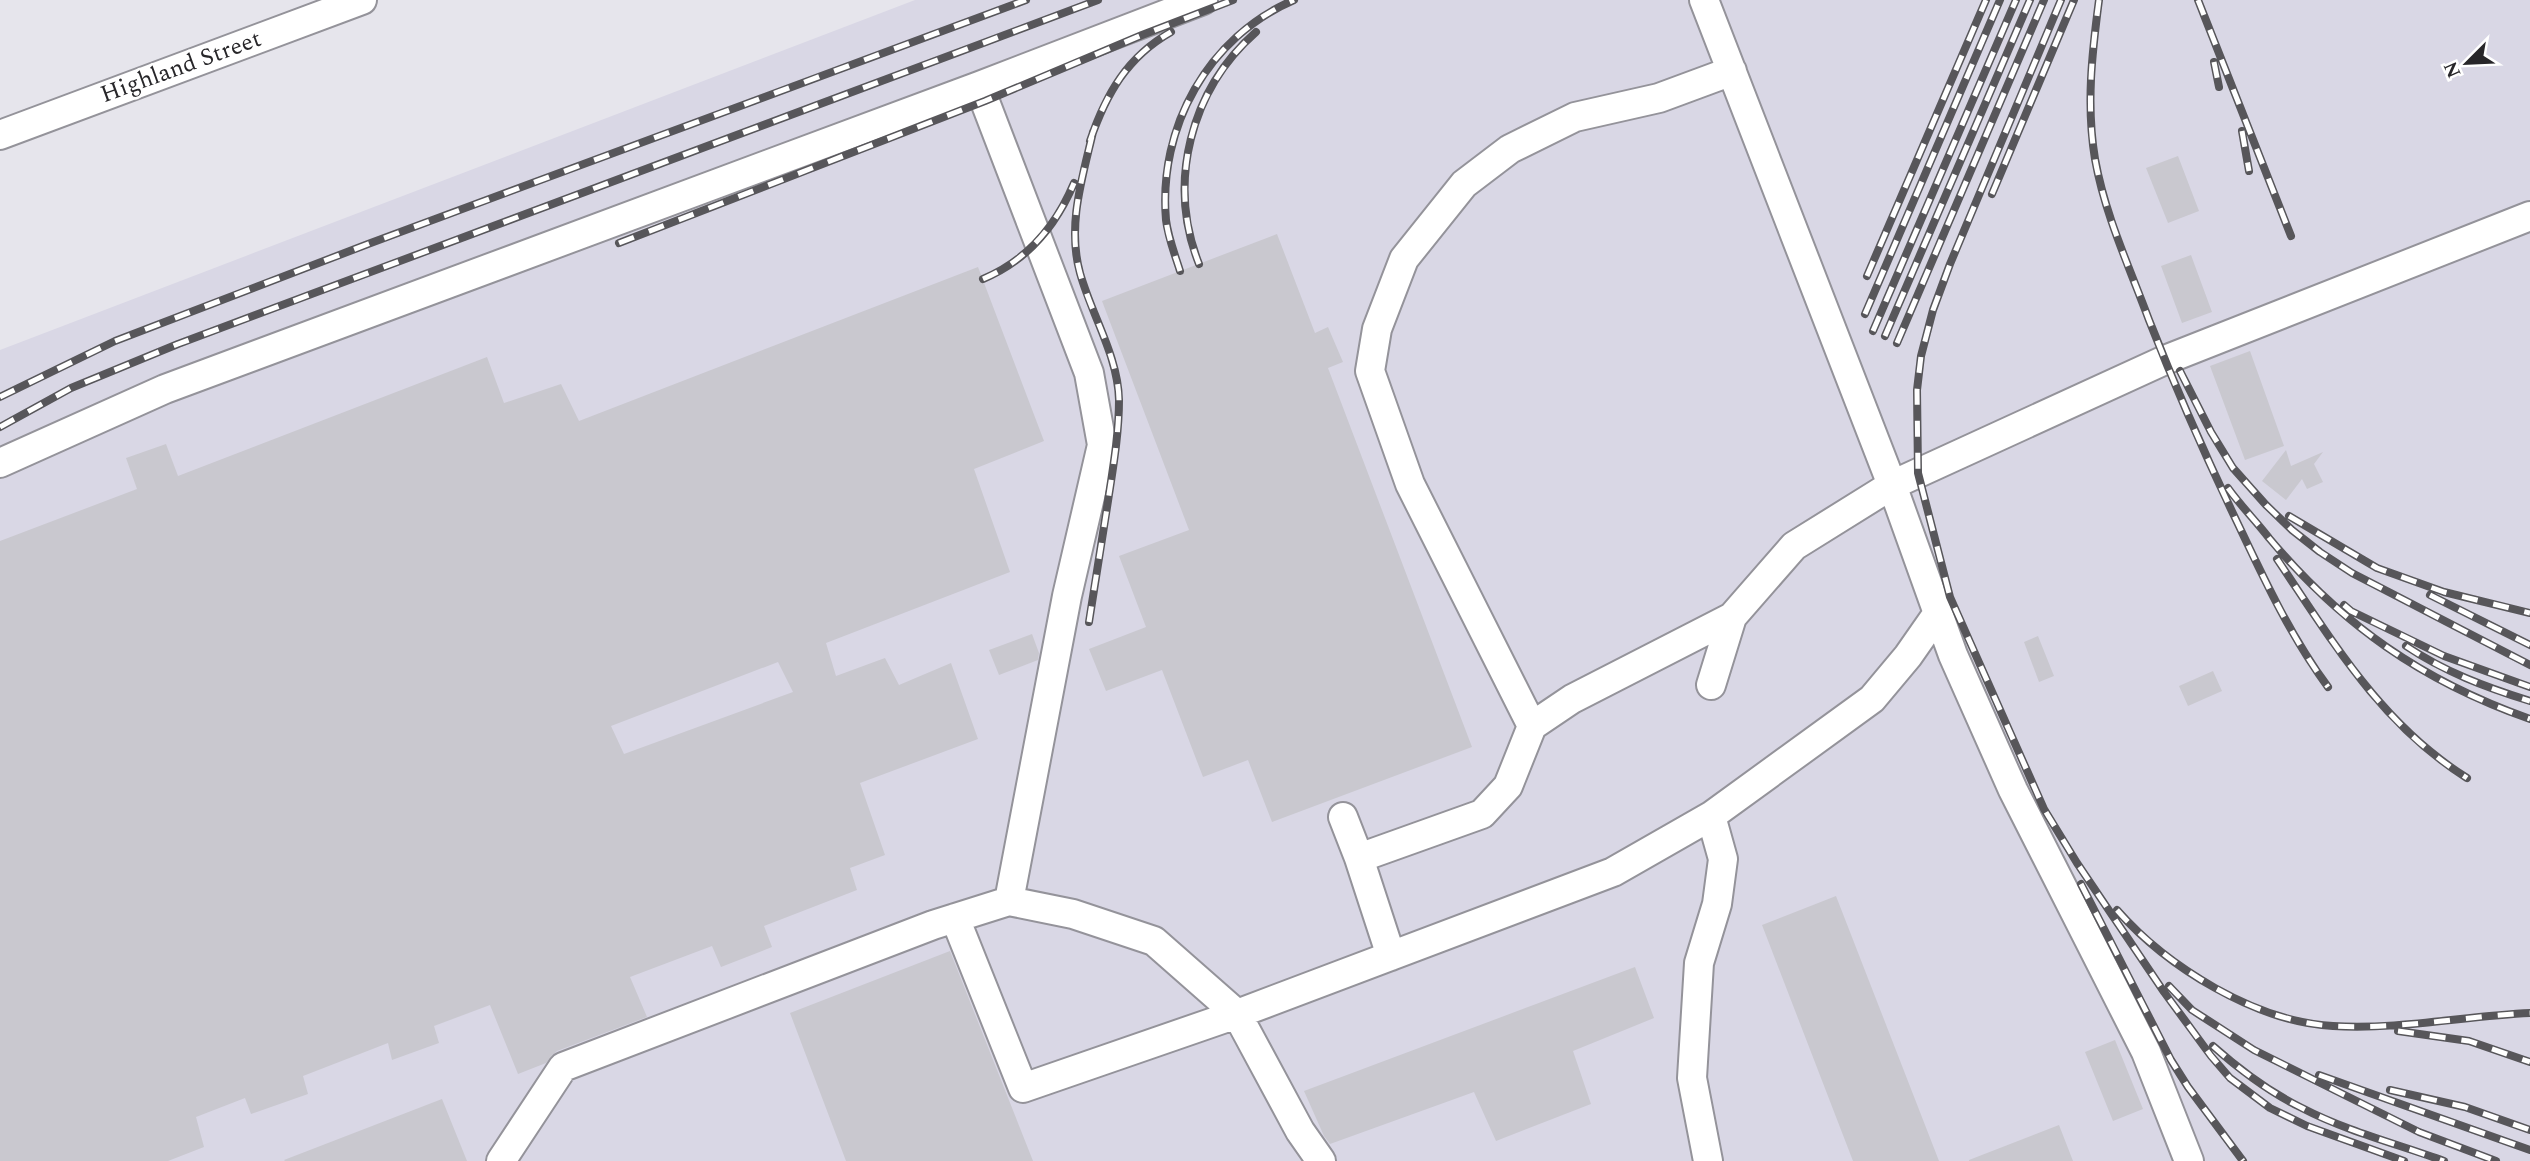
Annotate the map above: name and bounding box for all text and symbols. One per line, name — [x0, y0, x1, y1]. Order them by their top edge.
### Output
street label: Highland Street — [95, 21, 267, 113]
north arrow — [2432, 28, 2502, 98]
text: N — [2436, 56, 2469, 82]

